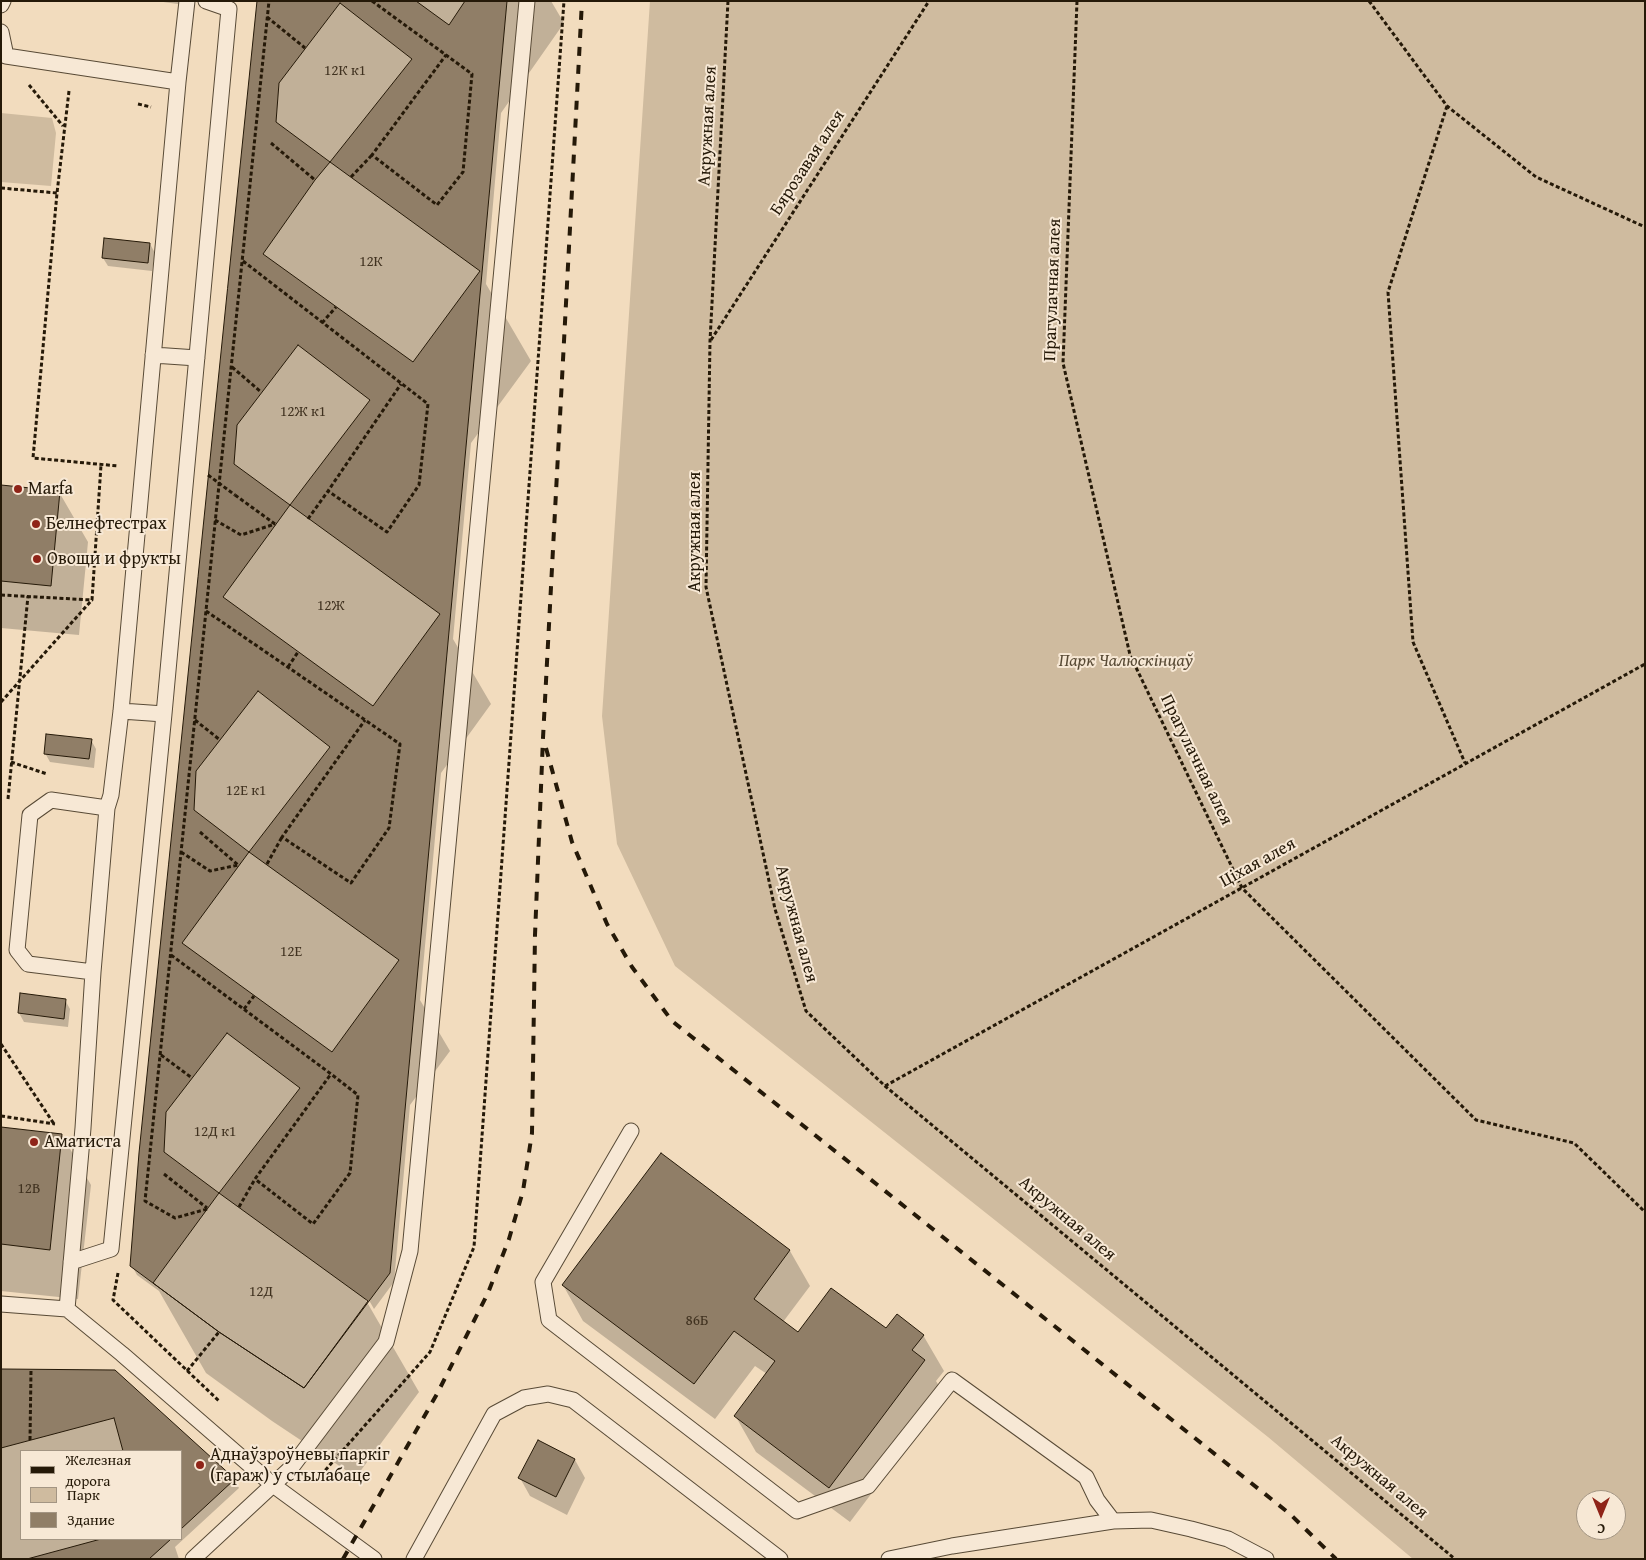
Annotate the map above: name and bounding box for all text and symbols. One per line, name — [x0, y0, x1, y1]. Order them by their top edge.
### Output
house number: 12К к1 — [324, 62, 366, 80]
street label: Акружная алея — [694, 65, 722, 187]
street label: Бярозавая алея — [766, 106, 850, 220]
street label: Прагулачная алея — [1040, 218, 1066, 362]
house number: 12К — [359, 253, 383, 271]
house number: 12Ж к1 — [280, 403, 326, 421]
street label: Акружная алея — [684, 472, 706, 592]
place label: Marfa — [28, 478, 73, 500]
marker: Marfa — [12, 483, 24, 495]
place label: Белнефтестрах — [46, 513, 167, 535]
marker: Белнефтестрах — [30, 518, 42, 530]
place label: Овощи и фрукты — [47, 548, 181, 570]
marker: Овощи и фрукты — [31, 553, 43, 565]
house number: 12Ж — [317, 597, 345, 615]
park label: Парк Чалюскінцаў — [1059, 650, 1193, 672]
street label: Прагулачная алея — [1155, 691, 1237, 829]
house number: 12Е к1 — [226, 782, 266, 800]
street label: Ціхая алея — [1216, 833, 1300, 893]
street label: Акружная алея — [770, 863, 822, 985]
house number: 12Е — [280, 943, 302, 961]
house number: 12Д к1 — [194, 1123, 236, 1141]
place label: Аматиста — [44, 1131, 121, 1153]
marker: Аматиста — [28, 1136, 40, 1148]
street label: Акружная алея — [1014, 1172, 1120, 1266]
house number: 12В — [18, 1180, 40, 1198]
house number: 12Д — [249, 1283, 273, 1301]
house number: 86Б — [686, 1312, 708, 1330]
street label: Акружная алея — [1326, 1430, 1432, 1524]
place label: Аднаўзроўневы паркіг (гараж) у стылабаце — [210, 1444, 390, 1486]
text: Железная дорога — [65, 1449, 131, 1491]
legend — [20, 1450, 182, 1540]
marker: Аднаўзроўневы паркіг (гараж) у стылабаце — [194, 1459, 206, 1471]
text: Парк — [67, 1484, 100, 1505]
north arrow — [1576, 1490, 1626, 1540]
text: Здание — [67, 1509, 115, 1530]
text: С — [1597, 1519, 1605, 1539]

